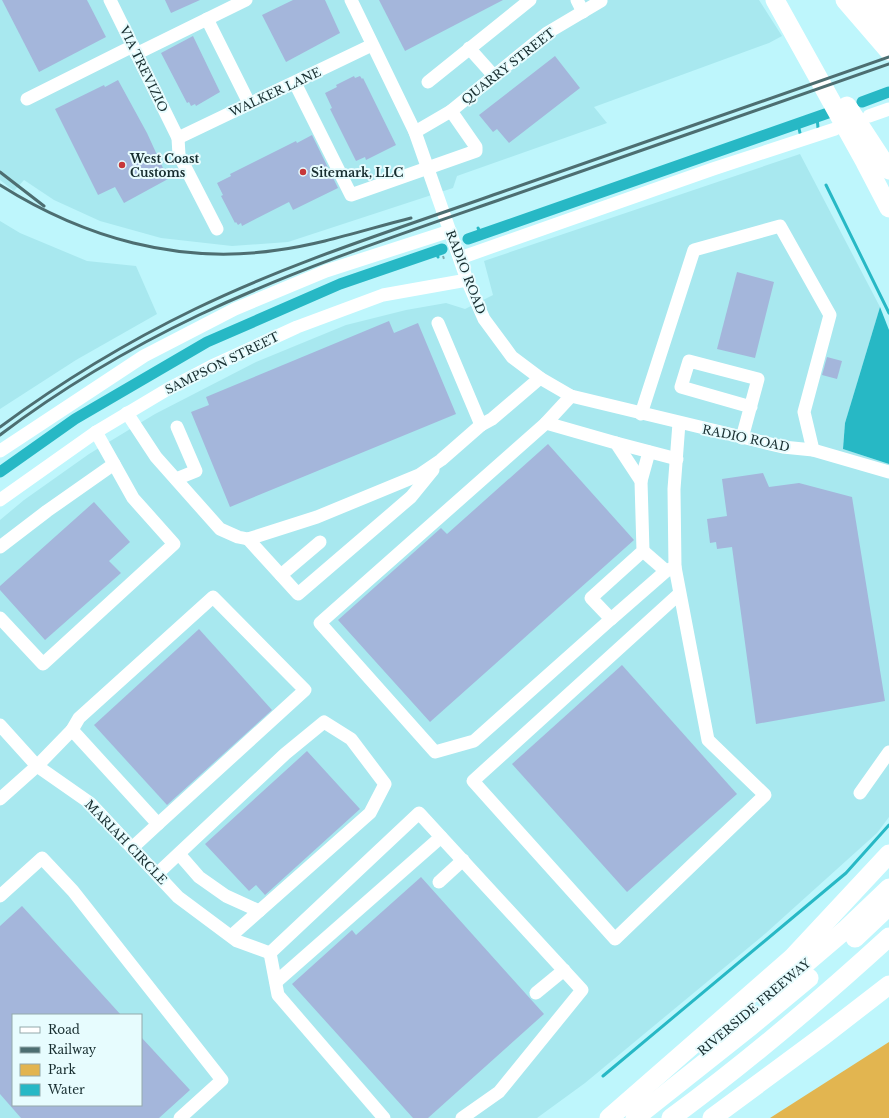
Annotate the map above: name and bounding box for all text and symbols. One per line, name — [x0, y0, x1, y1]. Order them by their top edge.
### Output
street label: VIA TREVIZIO — [116, 23, 171, 114]
street label: QUARRY STREET — [458, 25, 558, 107]
street label: WALKER LANE — [226, 64, 323, 120]
place label: West Coast Customs — [129, 151, 199, 180]
marker: West Coast Customs — [117, 160, 127, 170]
place label: Sitemark, LLC — [311, 165, 403, 180]
marker: Sitemark, LLC — [298, 167, 308, 177]
street label: RADIO ROAD — [443, 228, 489, 316]
street label: SAMPSON STREET — [162, 329, 282, 397]
street label: RADIO ROAD — [701, 421, 791, 455]
street label: MARIAH CIRCLE — [82, 797, 170, 888]
street label: RIVERSIDE FREEWAY — [695, 955, 814, 1059]
legend — [12, 1014, 142, 1106]
text: Road — [48, 1022, 80, 1037]
text: Railway — [48, 1042, 97, 1057]
text: Park — [48, 1062, 76, 1077]
text: Water — [47, 1082, 85, 1097]

